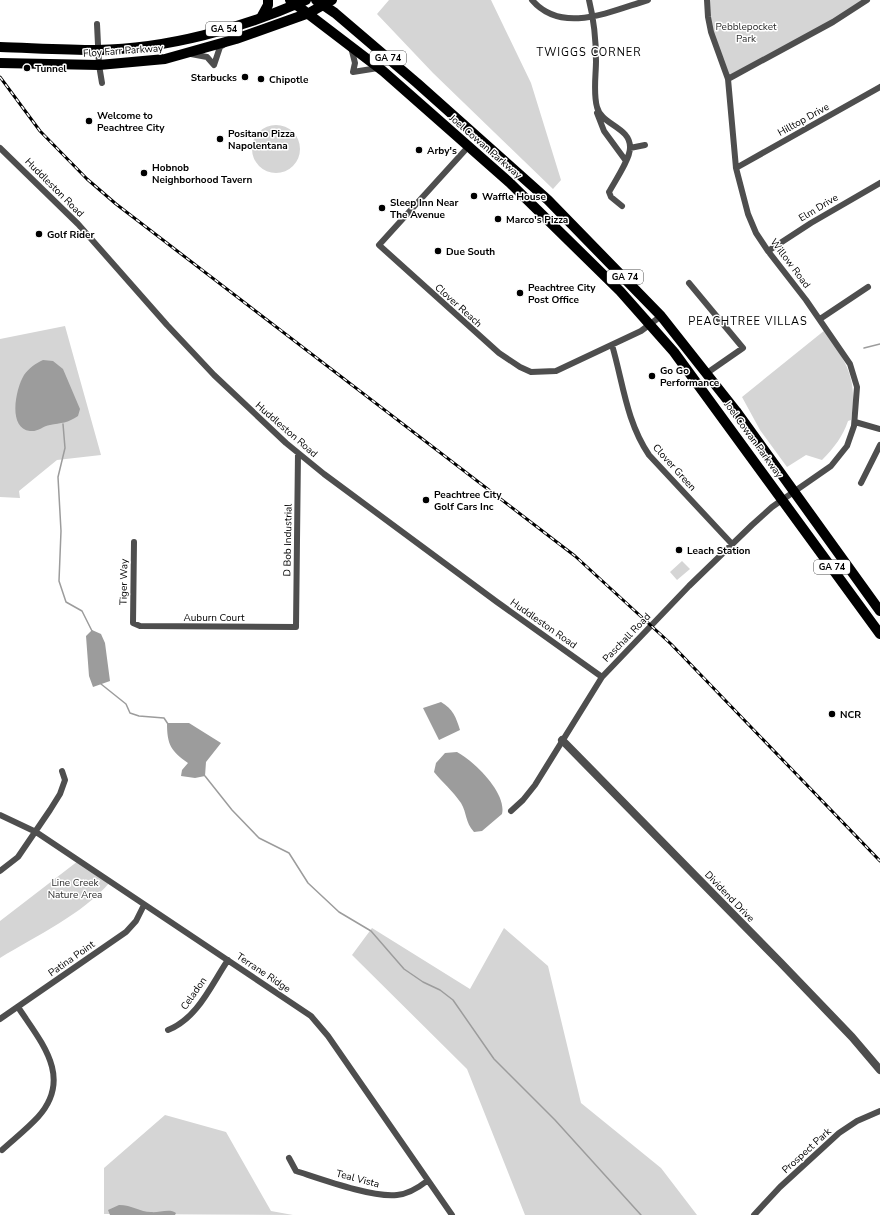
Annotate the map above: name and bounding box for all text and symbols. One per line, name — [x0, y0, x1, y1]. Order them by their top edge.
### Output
park label: Pebblepocket Park — [715, 20, 777, 46]
road number: GA 54 — [206, 22, 242, 36]
street label: Floy Farr Parkway — [82, 41, 165, 61]
district label: TWIGGS CORNER — [536, 45, 642, 60]
road number: GA 74 — [370, 51, 406, 65]
place label: Tunnel — [35, 62, 67, 76]
marker: Tunnel — [22, 63, 32, 73]
place label: Starbucks — [191, 71, 237, 85]
marker: Starbucks — [240, 72, 250, 82]
place label: Chipotle — [269, 73, 309, 87]
marker: Chipotle — [256, 74, 266, 84]
street label: Hilltop Drive — [775, 100, 832, 140]
place label: Welcome to Peachtree City — [97, 109, 165, 135]
street label: Joel Cowan Parkway — [445, 111, 525, 183]
marker: Welcome to Peachtree City — [84, 116, 94, 126]
place label: Positano Pizza Napolentana — [228, 127, 295, 153]
marker: Positano Pizza Napolentana — [215, 134, 225, 144]
place label: Arby's — [427, 144, 457, 158]
marker: Arby's — [414, 145, 424, 155]
street label: Huddleston Road — [22, 155, 87, 220]
place label: Hobnob Neighborhood Tavern — [152, 161, 252, 187]
marker: Hobnob Neighborhood Tavern — [139, 168, 149, 178]
place label: Waffle House — [482, 190, 546, 204]
marker: Waffle House — [469, 191, 479, 201]
street label: Elm Drive — [796, 191, 841, 225]
place label: Sleep Inn Near The Avenue — [390, 196, 459, 222]
marker: Sleep Inn Near The Avenue — [377, 203, 387, 213]
place label: Marco's Pizza — [506, 213, 568, 227]
marker: Marco's Pizza — [493, 214, 503, 224]
place label: Golf Rider — [47, 228, 94, 242]
marker: Golf Rider — [34, 229, 44, 239]
street label: Willow Road — [767, 236, 814, 291]
place label: Due South — [446, 245, 495, 259]
marker: Due South — [433, 246, 443, 256]
road number: GA 74 — [607, 270, 643, 284]
street label: Clover Reach — [432, 281, 485, 331]
place label: Peachtree City Post Office — [528, 281, 596, 307]
marker: Peachtree City Post Office — [515, 288, 525, 298]
district label: PEACHTREE VILLAS — [688, 314, 808, 329]
place label: Go Go Performance — [660, 364, 720, 390]
marker: Go Go Performance — [647, 371, 657, 381]
street label: Joel Cowan Parkway — [720, 397, 786, 482]
street label: Huddleston Road — [252, 399, 321, 461]
street label: Clover Green — [649, 441, 699, 494]
place label: Peachtree City Golf Cars Inc — [434, 488, 502, 514]
marker: Peachtree City Golf Cars Inc — [421, 495, 431, 505]
street label: D Bob Industrial — [280, 503, 296, 577]
place label: Leach Station — [687, 544, 750, 558]
marker: Leach Station — [674, 545, 684, 555]
street label: Tiger Way — [117, 558, 131, 605]
road number: GA 74 — [814, 560, 850, 574]
street label: Huddleston Road — [507, 596, 580, 652]
street label: Paschall Road — [600, 610, 654, 665]
street label: Auburn Court — [183, 611, 245, 625]
place label: NCR — [840, 708, 861, 722]
marker: NCR — [827, 709, 837, 719]
street label: Dividend Drive — [701, 868, 757, 925]
park label: Line Creek Nature Area — [48, 876, 102, 902]
street label: Patina Point — [45, 937, 98, 980]
street label: Terrane Ridge — [234, 950, 293, 996]
street label: Celadon — [177, 974, 210, 1013]
street label: Prospect Park — [779, 1124, 835, 1177]
street label: Teal Vista — [335, 1166, 381, 1191]

